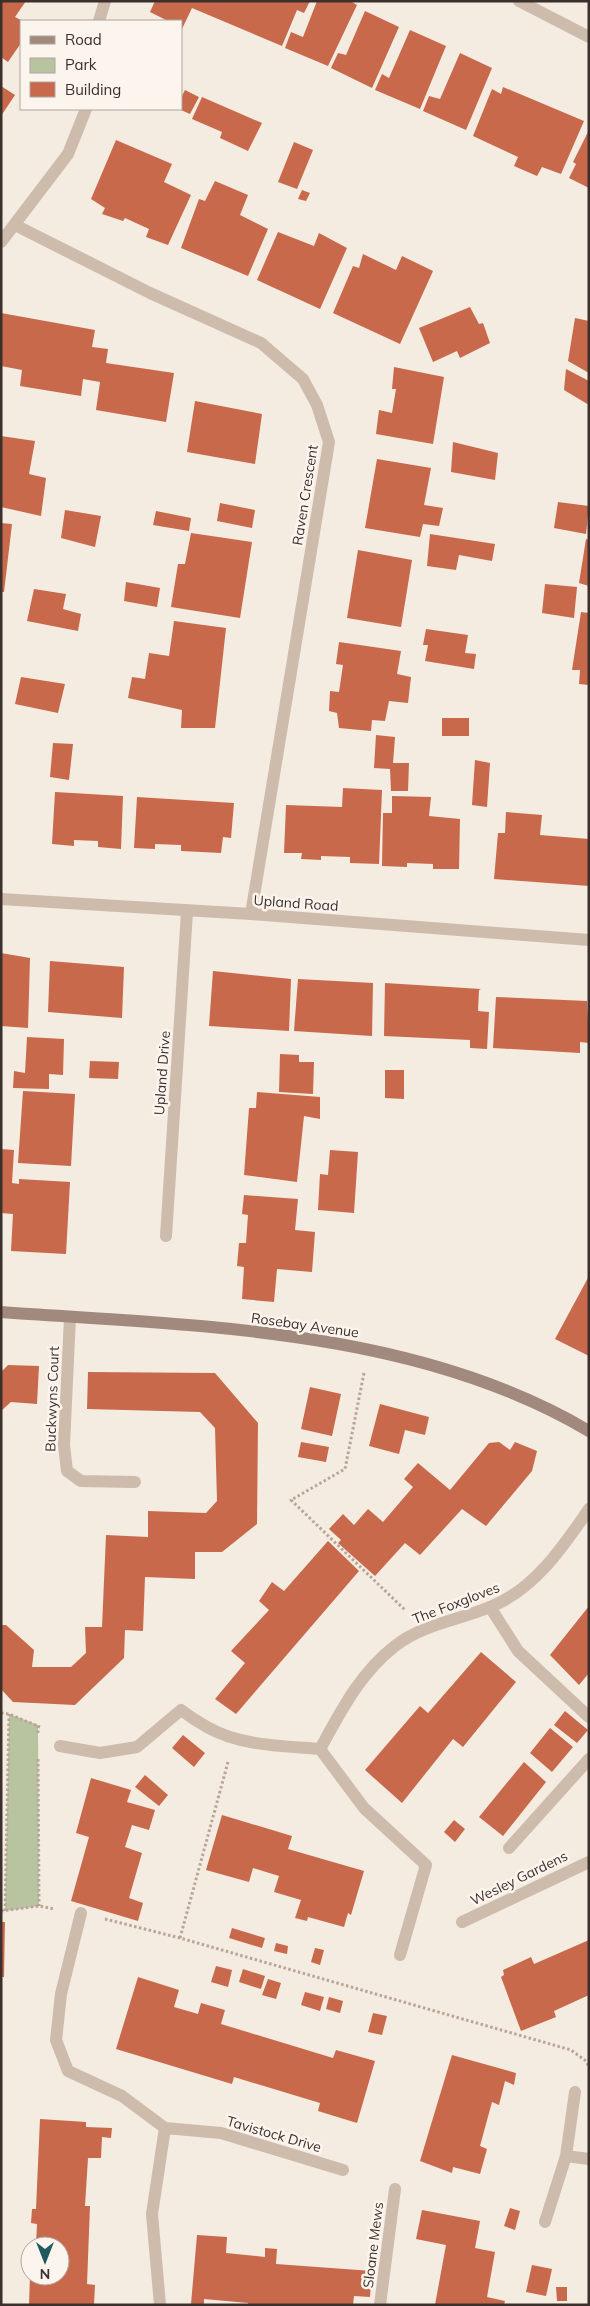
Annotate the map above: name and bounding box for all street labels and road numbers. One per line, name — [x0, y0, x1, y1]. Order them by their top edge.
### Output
street label: Raven Crescent — [288, 443, 322, 547]
street label: Upland Road — [253, 891, 339, 915]
street label: Upland Drive — [150, 1030, 174, 1116]
street label: Rosebay Avenue — [250, 1309, 360, 1341]
street label: Buckwyns Court — [41, 1346, 63, 1452]
street label: The Foxgloves — [410, 1578, 502, 1628]
street label: Wesley Gardens — [467, 1847, 571, 1909]
street label: Tavistock Drive — [225, 2112, 323, 2156]
street label: Sloane Mews — [359, 2201, 387, 2289]

